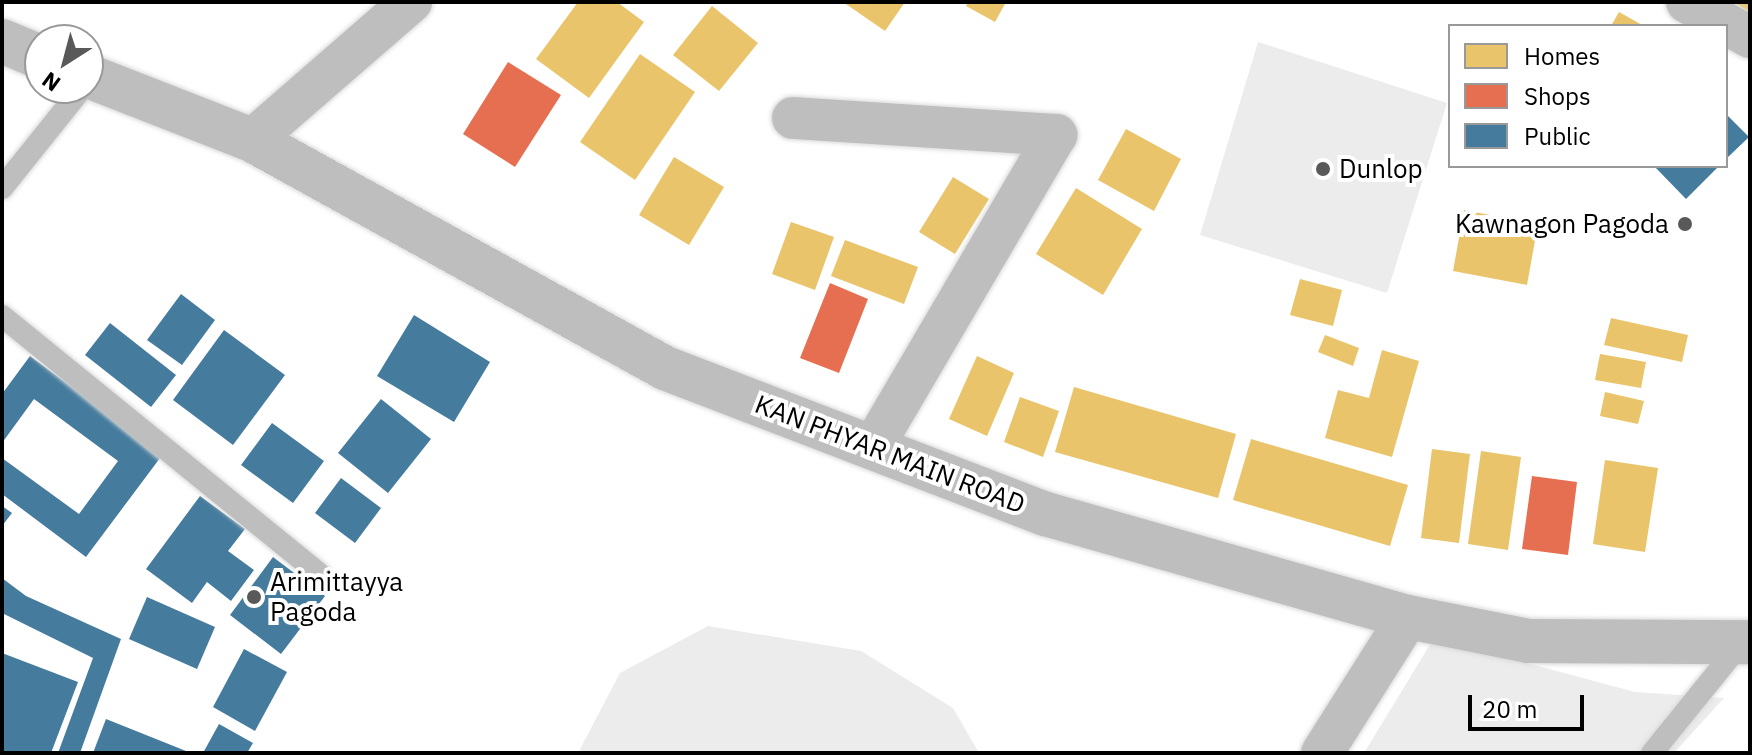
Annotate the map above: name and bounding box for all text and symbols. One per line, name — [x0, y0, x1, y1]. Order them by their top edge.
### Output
north arrow — [24, 24, 104, 104]
legend — [1448, 24, 1728, 168]
text: Homes — [1524, 40, 1600, 72]
text: N — [36, 66, 66, 99]
text: Shops — [1524, 80, 1591, 112]
text: Public — [1524, 120, 1591, 152]
place label: Dunlop — [1339, 153, 1423, 185]
marker: Dunlop — [1314, 160, 1332, 178]
place label: Kawnagon Pagoda — [1455, 208, 1669, 240]
marker: Kawnagon Pagoda — [1676, 215, 1694, 233]
street label: KAN PHYAR MAIN ROAD — [751, 388, 1029, 520]
place label: Arimittayya Pagoda — [270, 566, 403, 628]
marker: Arimittayya Pagoda — [245, 588, 263, 606]
scale bar — [1472, 679, 1588, 729]
text: 20 m — [1482, 693, 1537, 725]

